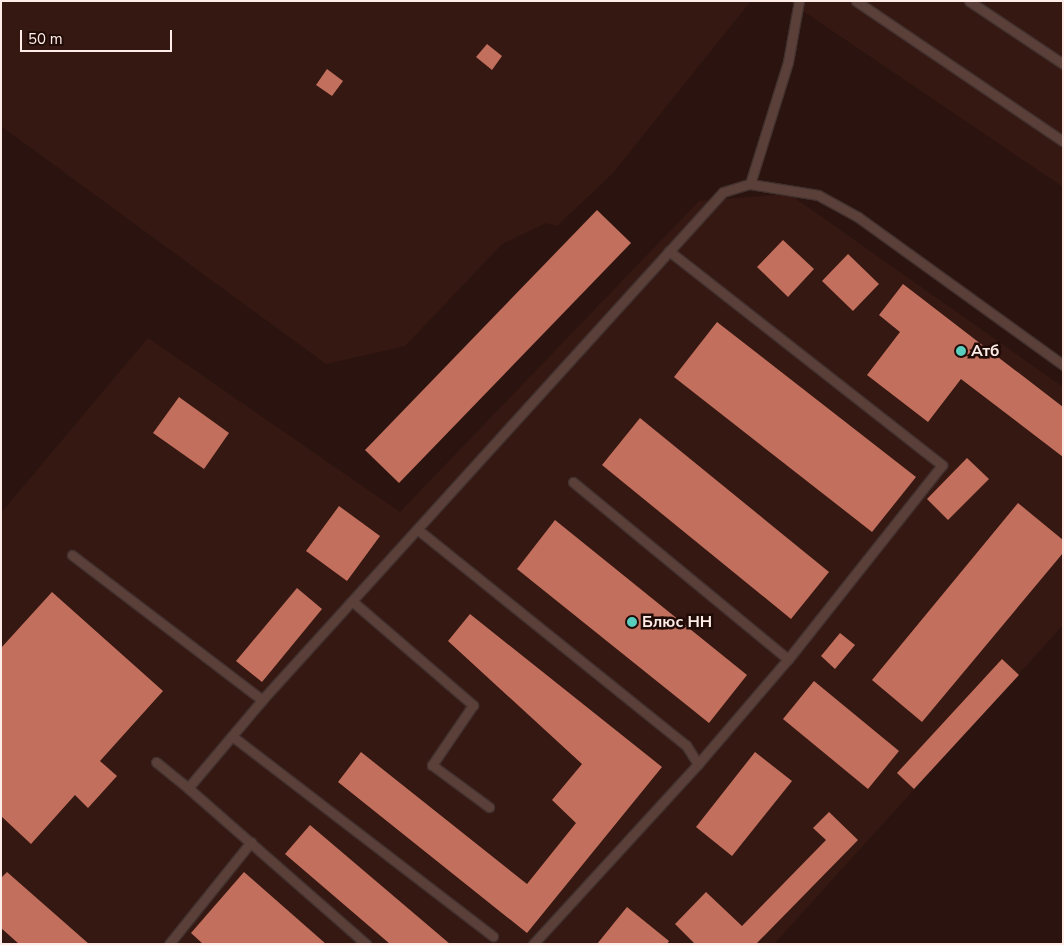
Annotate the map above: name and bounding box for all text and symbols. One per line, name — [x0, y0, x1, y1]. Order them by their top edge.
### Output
scale bar — [22, 20, 175, 52]
text: 50 m — [28, 29, 63, 49]
place label: Атб — [971, 341, 999, 361]
marker: Атб — [955, 345, 967, 357]
place label: Блюс НН — [642, 612, 712, 632]
marker: Блюс НН — [626, 616, 638, 628]

